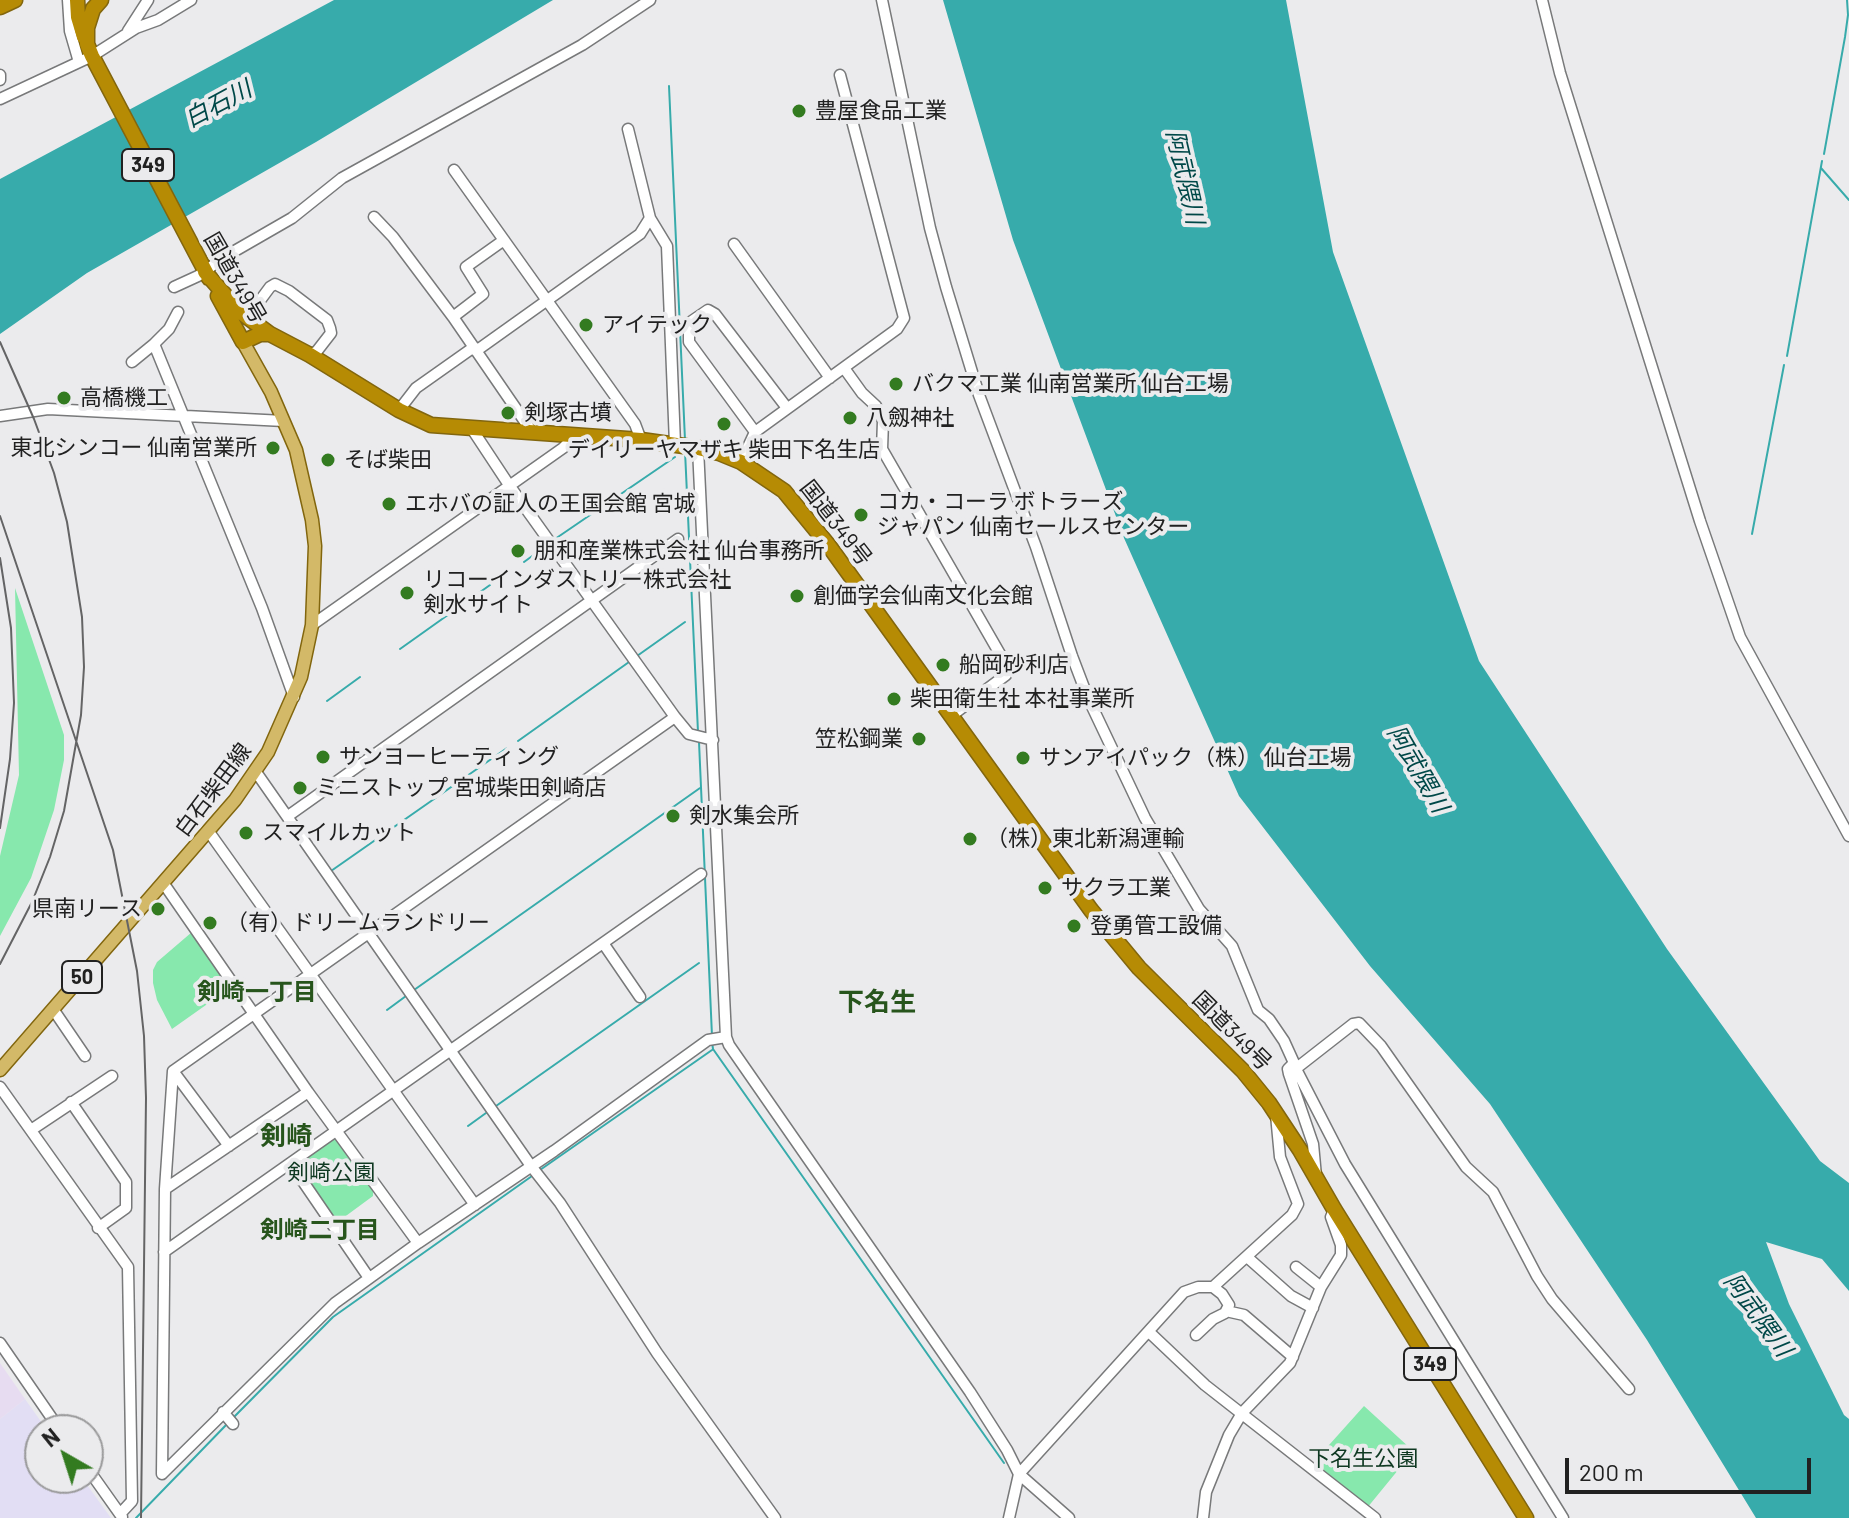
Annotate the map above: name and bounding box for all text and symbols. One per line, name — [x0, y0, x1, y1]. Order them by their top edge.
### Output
water label: 白石川 — [179, 74, 257, 134]
place label: 豊屋食品工業 — [815, 98, 947, 124]
marker: 豊屋食品工業 — [790, 102, 808, 120]
water label: 阿武隈川 — [1160, 127, 1210, 227]
road number: 349 — [122, 149, 174, 181]
street label: 国道349号 — [198, 228, 272, 328]
place label: アイテック — [602, 312, 712, 338]
marker: アイテック — [577, 316, 595, 334]
place label: バクマ工業 仙南営業所 仙台工場 — [912, 371, 1229, 397]
marker: バクマ工業 仙南営業所 仙台工場 — [887, 375, 905, 393]
place label: 高橋機工 — [80, 385, 168, 411]
marker: 高橋機工 — [55, 389, 73, 407]
place label: 剣塚古墳 — [524, 400, 612, 426]
marker: 剣塚古墳 — [499, 404, 517, 422]
place label: 八劔神社 — [866, 405, 954, 431]
marker: 八劔神社 — [841, 409, 859, 427]
marker: デイリーヤマザキ 柴田下名生店 — [715, 415, 733, 433]
place label: 東北シンコー 仙南営業所 — [11, 435, 257, 461]
place label: デイリーヤマザキ 柴田下名生店 — [568, 437, 880, 463]
marker: 東北シンコー 仙南営業所 — [264, 439, 282, 457]
place label: そば柴田 — [344, 447, 432, 473]
marker: そば柴田 — [319, 451, 337, 469]
street label: 国道349号 — [795, 475, 877, 571]
place label: コカ・コーラ ボトラーズ ジャパン 仙南セールスセンター — [877, 489, 1189, 540]
place label: エホバの証人の王国会館 宮城 — [405, 491, 695, 517]
marker: エホバの証人の王国会館 宮城 — [380, 495, 398, 513]
marker: コカ・コーラ ボトラーズ ジャパン 仙南セールスセンター — [852, 506, 870, 524]
place label: 朋和産業株式会社 仙台事務所 — [534, 538, 824, 564]
marker: 朋和産業株式会社 仙台事務所 — [509, 542, 527, 560]
place label: リコーインダストリー株式会社 剣水サイト — [423, 567, 731, 618]
place label: 創価学会仙南文化会館 — [813, 583, 1033, 609]
marker: リコーインダストリー株式会社 剣水サイト — [398, 584, 416, 602]
marker: 創価学会仙南文化会館 — [788, 587, 806, 605]
place label: 船岡砂利店 — [959, 652, 1069, 678]
marker: 船岡砂利店 — [934, 656, 952, 674]
place label: 柴田衛生社 本社事業所 — [910, 686, 1134, 712]
marker: 柴田衛生社 本社事業所 — [885, 690, 903, 708]
water label: 阿武隈川 — [1382, 720, 1454, 818]
place label: 笠松鋼業 — [815, 726, 903, 752]
marker: 笠松鋼業 — [910, 730, 928, 748]
street label: 白石柴田線 — [169, 738, 257, 842]
place label: サンヨーヒーティング — [339, 744, 559, 770]
place label: サンアイパック（株） 仙台工場 — [1039, 745, 1351, 771]
marker: サンヨーヒーティング — [314, 748, 332, 766]
marker: サンアイパック（株） 仙台工場 — [1014, 749, 1032, 767]
place label: ミニストップ 宮城柴田剣崎店 — [316, 775, 606, 801]
marker: ミニストップ 宮城柴田剣崎店 — [291, 779, 309, 797]
place label: 剣水集会所 — [689, 803, 799, 829]
marker: 剣水集会所 — [664, 807, 682, 825]
place label: スマイルカット — [262, 820, 416, 846]
marker: スマイルカット — [237, 824, 255, 842]
place label: （株）東北新潟運輸 — [986, 826, 1184, 852]
marker: （株）東北新潟運輸 — [961, 830, 979, 848]
place label: サクラ工業 — [1061, 875, 1171, 901]
marker: サクラ工業 — [1036, 879, 1054, 897]
place label: 県南リース — [32, 896, 142, 922]
marker: 県南リース — [149, 900, 167, 918]
place label: （有）ドリームランドリー — [226, 910, 490, 936]
place label: 登勇管工設備 — [1090, 913, 1222, 939]
marker: （有）ドリームランドリー — [201, 914, 219, 932]
marker: 登勇管工設備 — [1065, 917, 1083, 935]
road number: 50 — [62, 961, 102, 993]
district label: 剣崎一丁目 — [197, 978, 317, 1006]
district label: 下名生 — [838, 986, 916, 1018]
street label: 国道349号 — [1187, 986, 1277, 1076]
district label: 剣崎 — [260, 1120, 312, 1152]
park label: 剣崎公園 — [287, 1160, 375, 1186]
district label: 剣崎二丁目 — [260, 1216, 380, 1244]
water label: 阿武隈川 — [1718, 1268, 1798, 1362]
road number: 349 — [1404, 1348, 1456, 1380]
north arrow — [24, 1414, 104, 1494]
text: N — [36, 1422, 64, 1452]
scale bar — [1569, 1442, 1815, 1492]
park label: 下名生公園 — [1308, 1446, 1418, 1472]
text: 200 m — [1579, 1457, 1644, 1486]

